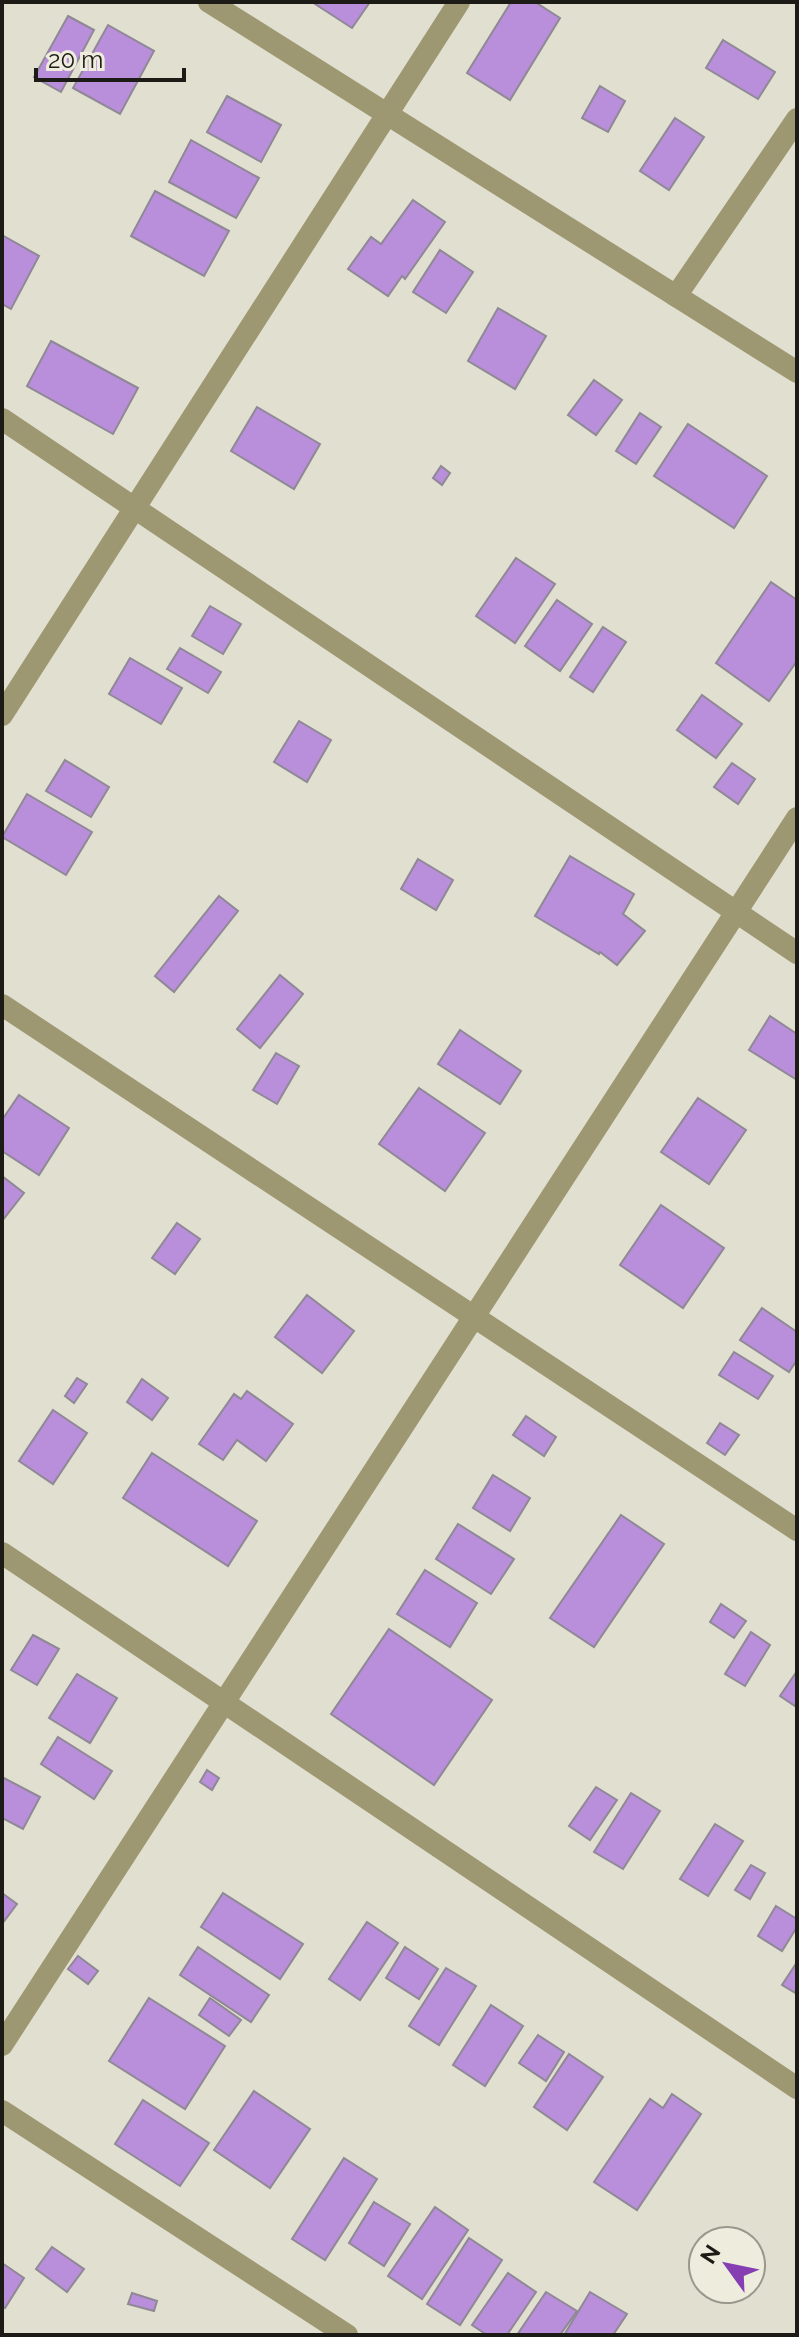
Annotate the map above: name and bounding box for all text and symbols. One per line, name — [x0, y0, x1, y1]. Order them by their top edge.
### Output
scale bar — [36, 32, 184, 82]
text: 20 m — [48, 45, 103, 74]
north arrow — [687, 2225, 767, 2305]
text: N — [695, 2240, 726, 2268]

